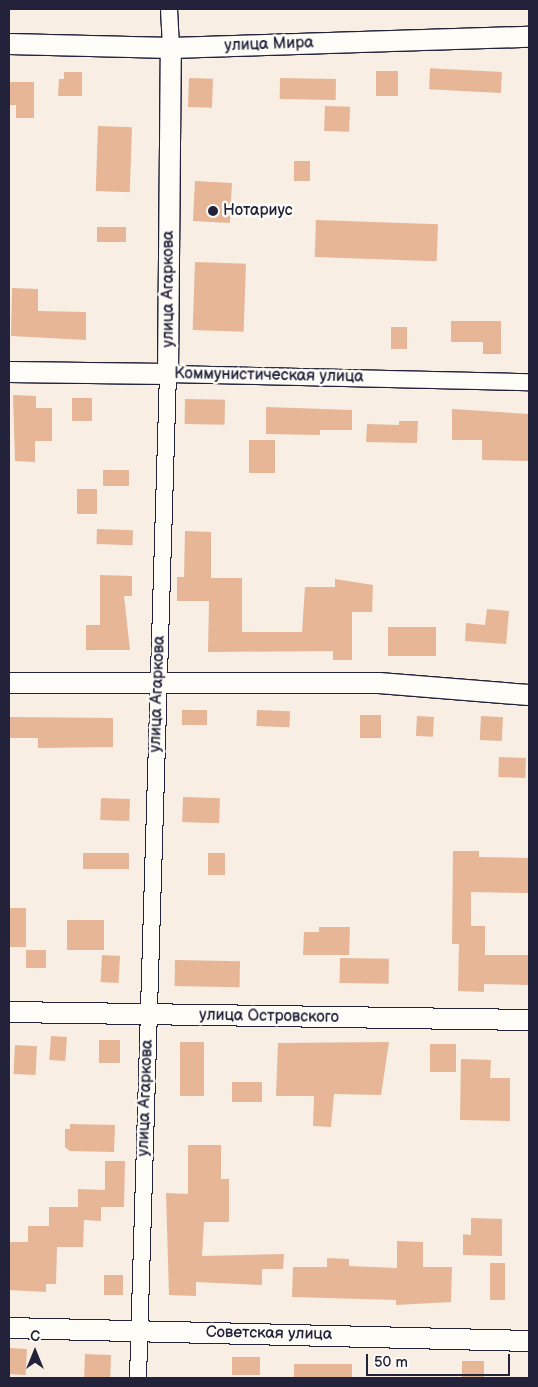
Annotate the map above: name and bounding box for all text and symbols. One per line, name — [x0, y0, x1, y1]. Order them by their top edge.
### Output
street label: улица Мира — [224, 34, 314, 56]
place label: Нотариус — [223, 201, 293, 221]
marker: Нотариус — [207, 205, 219, 217]
street label: улица Агаркова — [159, 230, 179, 348]
street label: Коммунистическая улица — [174, 365, 364, 387]
street label: улица Агаркова — [146, 635, 170, 753]
street label: улица Островского — [199, 1006, 339, 1028]
street label: улица Агаркова — [134, 1039, 158, 1157]
street label: Советская улица — [206, 1323, 332, 1345]
north arrow — [10, 1327, 60, 1377]
text: С — [30, 1328, 40, 1345]
scale bar — [368, 1344, 512, 1376]
text: 50 m — [374, 1353, 408, 1372]

